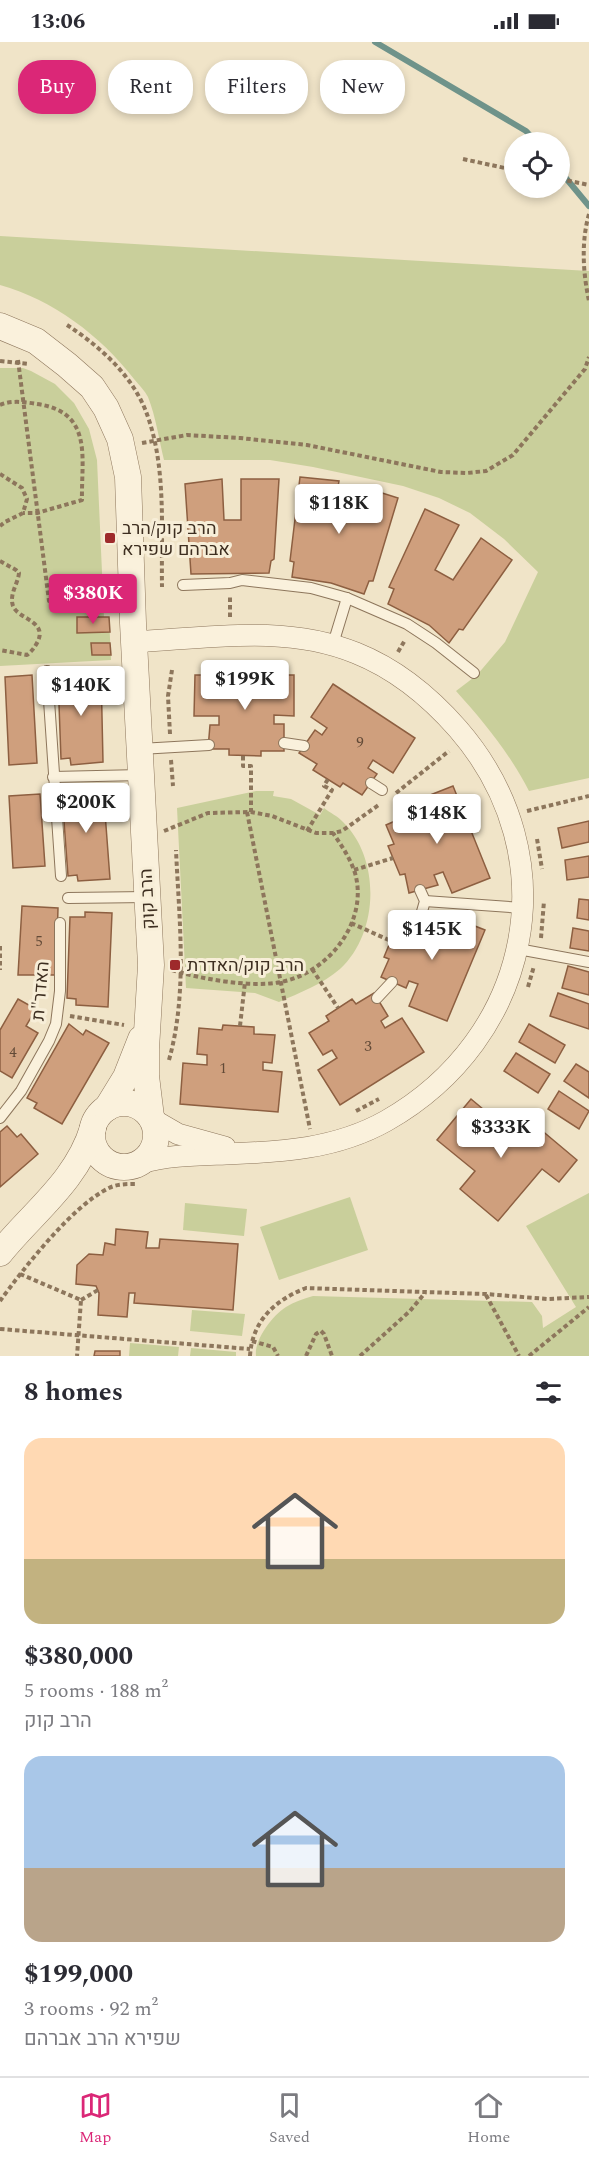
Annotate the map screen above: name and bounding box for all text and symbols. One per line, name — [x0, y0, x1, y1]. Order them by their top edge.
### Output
text: 13:06 — [30, 5, 85, 38]
chip: Buy — [18, 60, 96, 114]
chip: Rent — [108, 60, 193, 114]
chip: Filters — [205, 60, 308, 114]
chip: New — [320, 60, 405, 114]
map controls — [504, 132, 570, 198]
button: locate — [504, 132, 570, 198]
pin: $118K — [297, 484, 381, 535]
text: $118K — [309, 488, 369, 518]
place label: הרב קוק/הרב אברהם שפירא — [122, 515, 230, 563]
marker: הרב קוק/הרב אברהם שפירא — [103, 531, 117, 545]
pin: $380K — [51, 574, 135, 625]
text: $380K — [63, 578, 123, 608]
pin: $199K — [203, 660, 287, 711]
text: $199K — [215, 664, 275, 694]
pin: $140K — [39, 666, 123, 717]
text: $140K — [51, 670, 111, 700]
house number: 9 — [356, 731, 364, 754]
pin: $200K — [44, 783, 128, 834]
text: $200K — [56, 787, 116, 817]
pin: $148K — [395, 794, 479, 845]
text: $148K — [407, 798, 467, 828]
street label: הרב קוק — [132, 868, 163, 930]
pin: $145K — [390, 910, 474, 961]
text: $145K — [402, 914, 462, 944]
house number: 5 — [35, 930, 43, 953]
place label: הרב קוק/האדרת — [187, 952, 304, 979]
marker: הרב קוק/האדרת — [168, 958, 182, 972]
street label: האדר"ת — [24, 960, 57, 1022]
house number: 3 — [364, 1035, 372, 1058]
house number: 4 — [9, 1041, 17, 1064]
house number: 1 — [219, 1057, 227, 1080]
pin: $333K — [459, 1108, 543, 1159]
text: $333K — [471, 1112, 531, 1142]
text: 8 homes — [24, 1372, 123, 1412]
icon: filters — [532, 1376, 565, 1409]
icon: home — [241, 1477, 349, 1585]
text: $380,000 — [24, 1636, 133, 1676]
text: 5 rooms · 188 m² — [24, 1676, 168, 1706]
text: הרב קוק — [24, 1706, 92, 1736]
icon: home — [241, 1795, 349, 1903]
text: $199,000 — [24, 1954, 133, 1994]
text: 3 rooms · 92 m² — [24, 1994, 158, 2024]
text: שפירא הרב אברהם — [24, 2024, 181, 2054]
tab: Map — [79, 2089, 112, 2149]
tab: Saved — [269, 2089, 310, 2149]
tab: Home — [467, 2089, 510, 2149]

